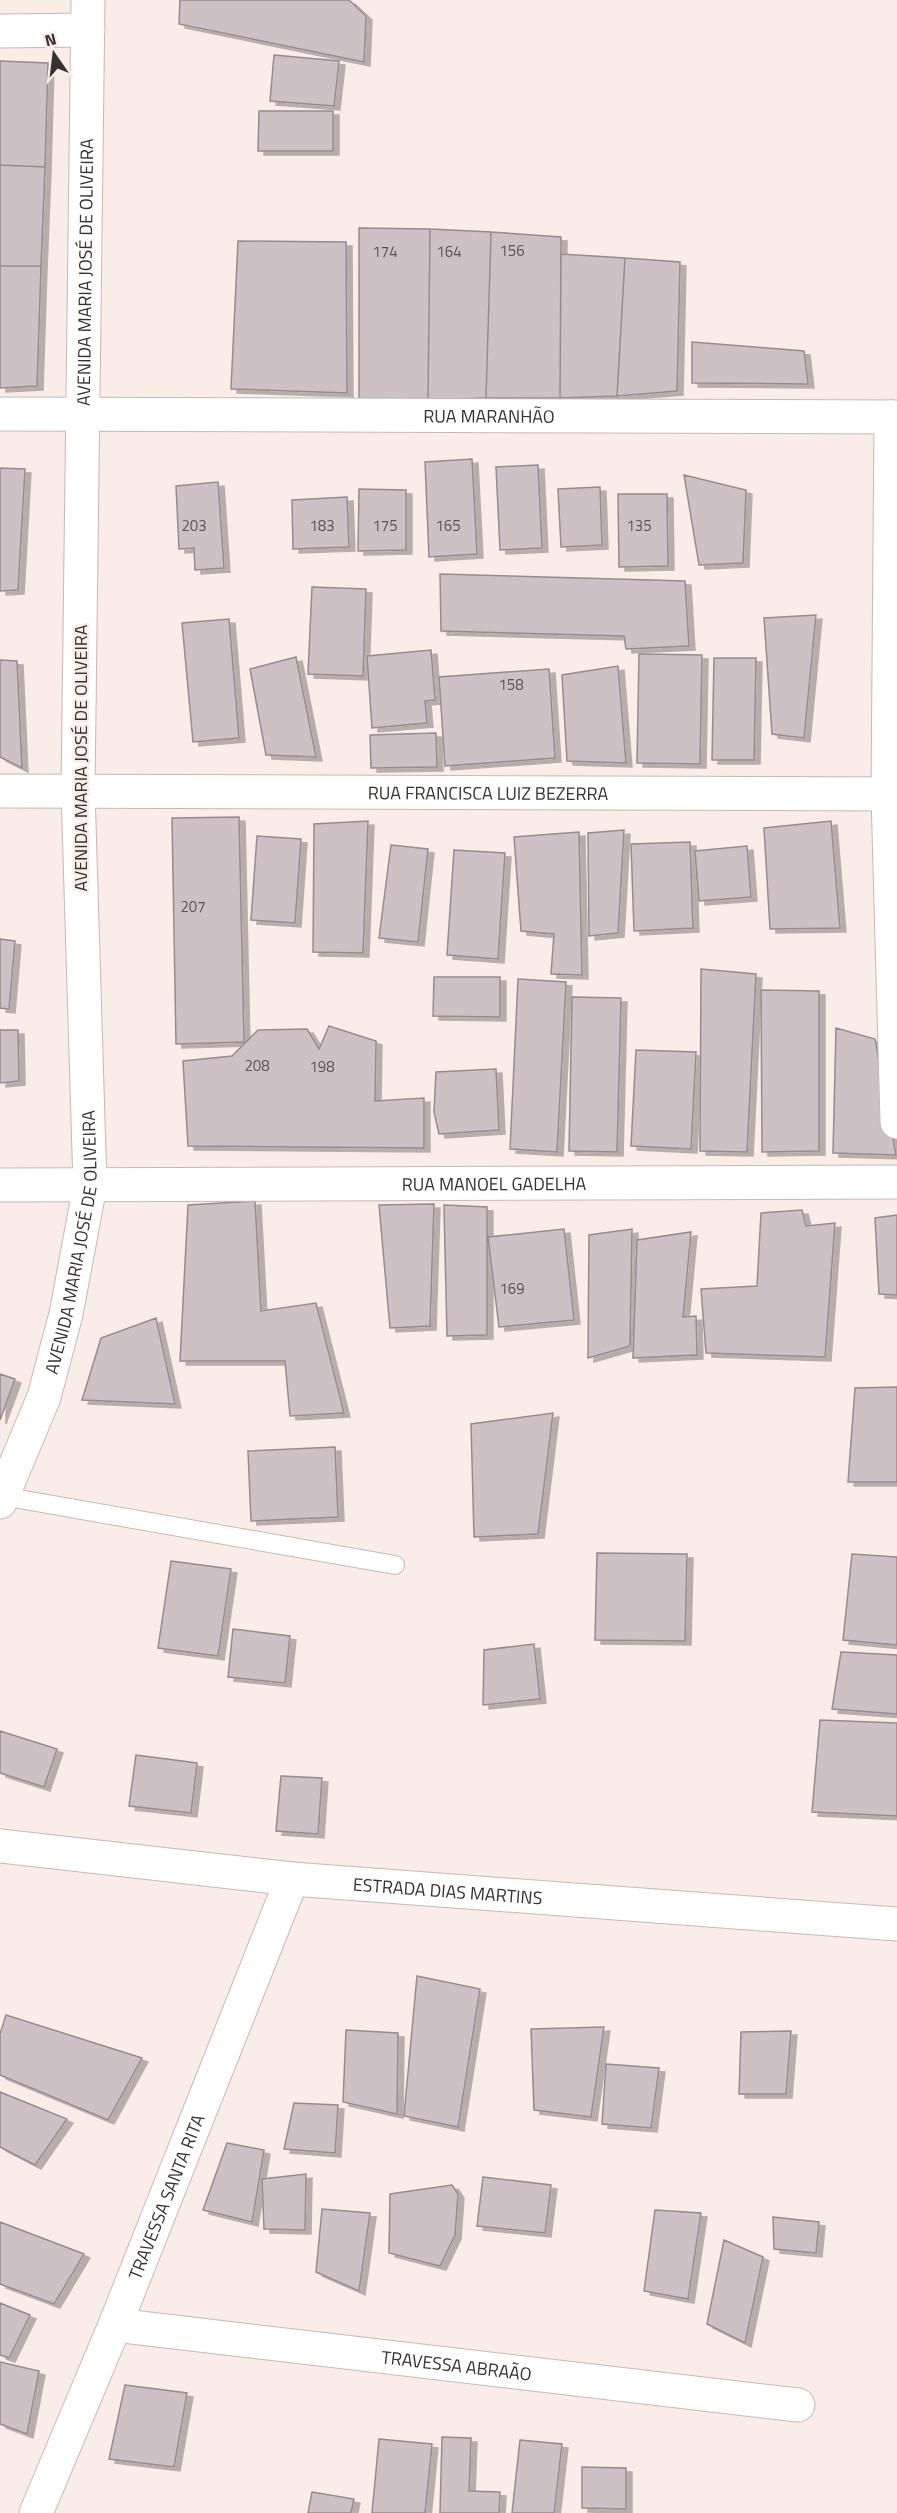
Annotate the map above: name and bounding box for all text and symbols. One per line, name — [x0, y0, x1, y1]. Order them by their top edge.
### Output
north arrow — [24, 24, 84, 84]
text: N — [42, 26, 59, 52]
street label: AVENIDA MARIA JOSÉ DE OLIVEIRA — [69, 138, 100, 406]
house number: 156 — [499, 239, 525, 262]
house number: 174 — [372, 240, 398, 263]
house number: 164 — [436, 240, 462, 263]
street label: RUA MARANHÃO — [423, 402, 555, 429]
house number: 203 — [181, 514, 207, 537]
house number: 183 — [309, 514, 335, 537]
house number: 175 — [372, 514, 398, 537]
house number: 165 — [435, 514, 461, 537]
house number: 135 — [626, 514, 652, 537]
street label: AVENIDA MARIA JOSÉ DE OLIVEIRA — [67, 624, 94, 892]
house number: 158 — [498, 673, 524, 696]
street label: RUA FRANCISCA LUIZ BEZERRA — [368, 779, 609, 807]
house number: 207 — [180, 895, 206, 918]
house number: 208 — [244, 1054, 270, 1077]
house number: 198 — [309, 1055, 335, 1078]
street label: AVENIDA MARIA JOSÉ DE OLIVEIRA — [37, 1110, 103, 1377]
street label: RUA MANOEL GADELHA — [402, 1170, 587, 1197]
house number: 169 — [499, 1277, 525, 1300]
street label: ESTRADA DIAS MARTINS — [352, 1870, 543, 1911]
street label: TRAVESSA SANTA RITA — [121, 2110, 211, 2283]
street label: TRAVESSA ABRAÃO — [380, 2343, 533, 2387]

